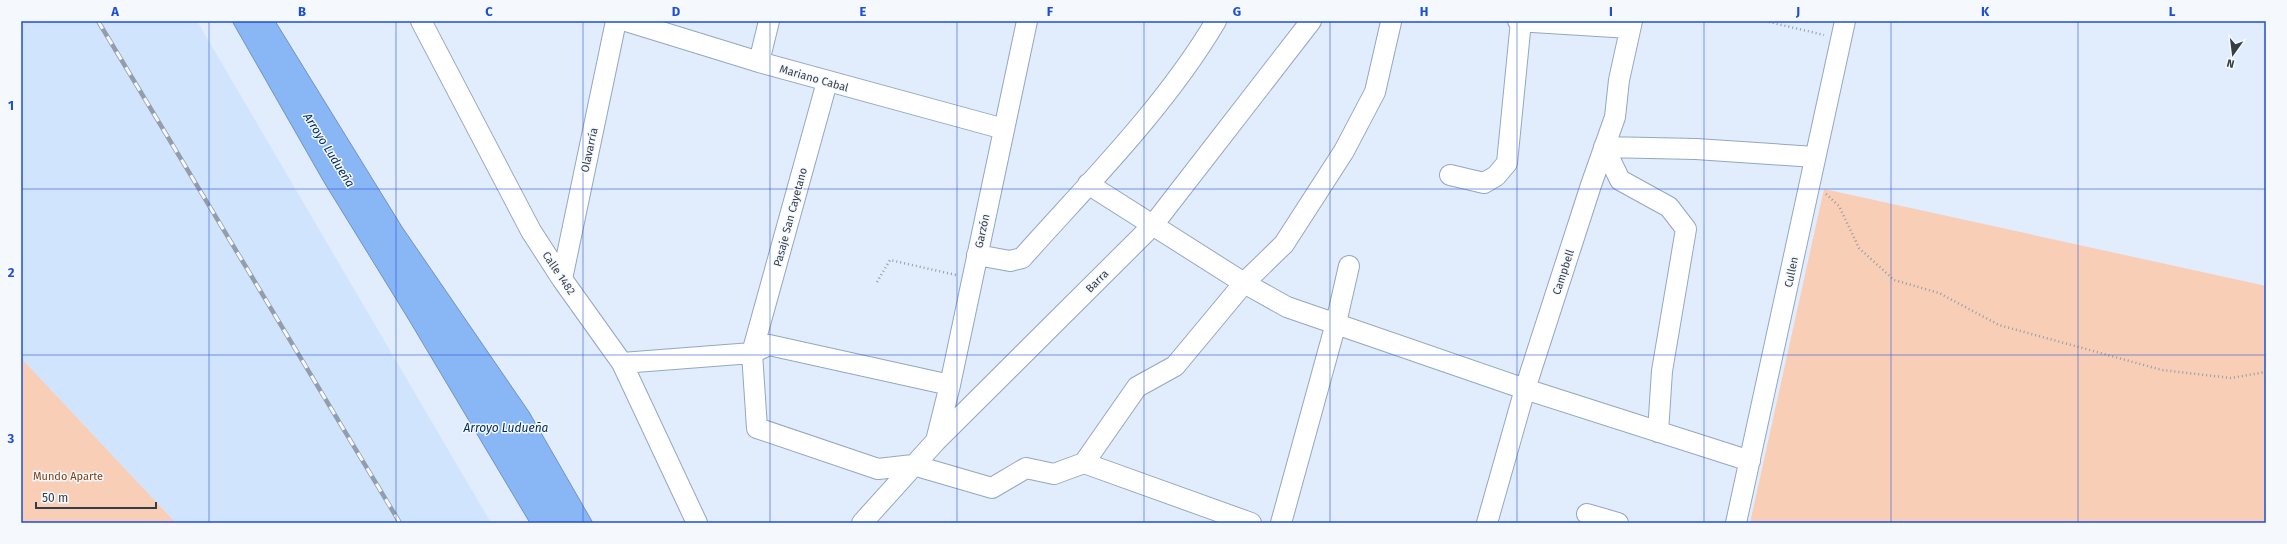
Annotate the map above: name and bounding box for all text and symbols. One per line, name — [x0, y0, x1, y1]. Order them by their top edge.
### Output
text: A — [110, 4, 119, 19]
text: B — [298, 4, 306, 19]
text: C — [485, 4, 493, 19]
text: D — [672, 4, 681, 19]
text: E — [860, 4, 867, 19]
text: F — [1047, 4, 1054, 19]
text: G — [1233, 4, 1241, 19]
text: H — [1420, 4, 1428, 19]
text: I — [1609, 4, 1613, 19]
text: J — [1795, 4, 1800, 19]
text: K — [1981, 4, 1990, 19]
text: L — [2169, 4, 2176, 19]
north arrow — [2213, 34, 2253, 74]
text: N — [2226, 56, 2236, 70]
street label: Mariano Cabal — [778, 62, 850, 95]
text: 1 — [8, 98, 14, 113]
water label: Arroyo Ludueña — [300, 109, 358, 190]
street label: Olavarría — [578, 127, 601, 174]
street label: Pasaje San Cayetano — [771, 166, 810, 268]
street label: Garzón — [973, 213, 992, 249]
street label: Campbell — [1550, 248, 1577, 297]
street label: Calle 1482 — [539, 249, 578, 297]
street label: Cullen — [1782, 255, 1801, 289]
text: 2 — [8, 265, 15, 280]
street label: Barra — [1083, 267, 1111, 295]
water label: Arroyo Ludueña — [463, 421, 549, 435]
text: 3 — [7, 431, 15, 446]
park label: Mundo Aparte — [33, 470, 103, 483]
scale bar — [36, 484, 156, 510]
text: 50 m — [42, 491, 68, 505]

